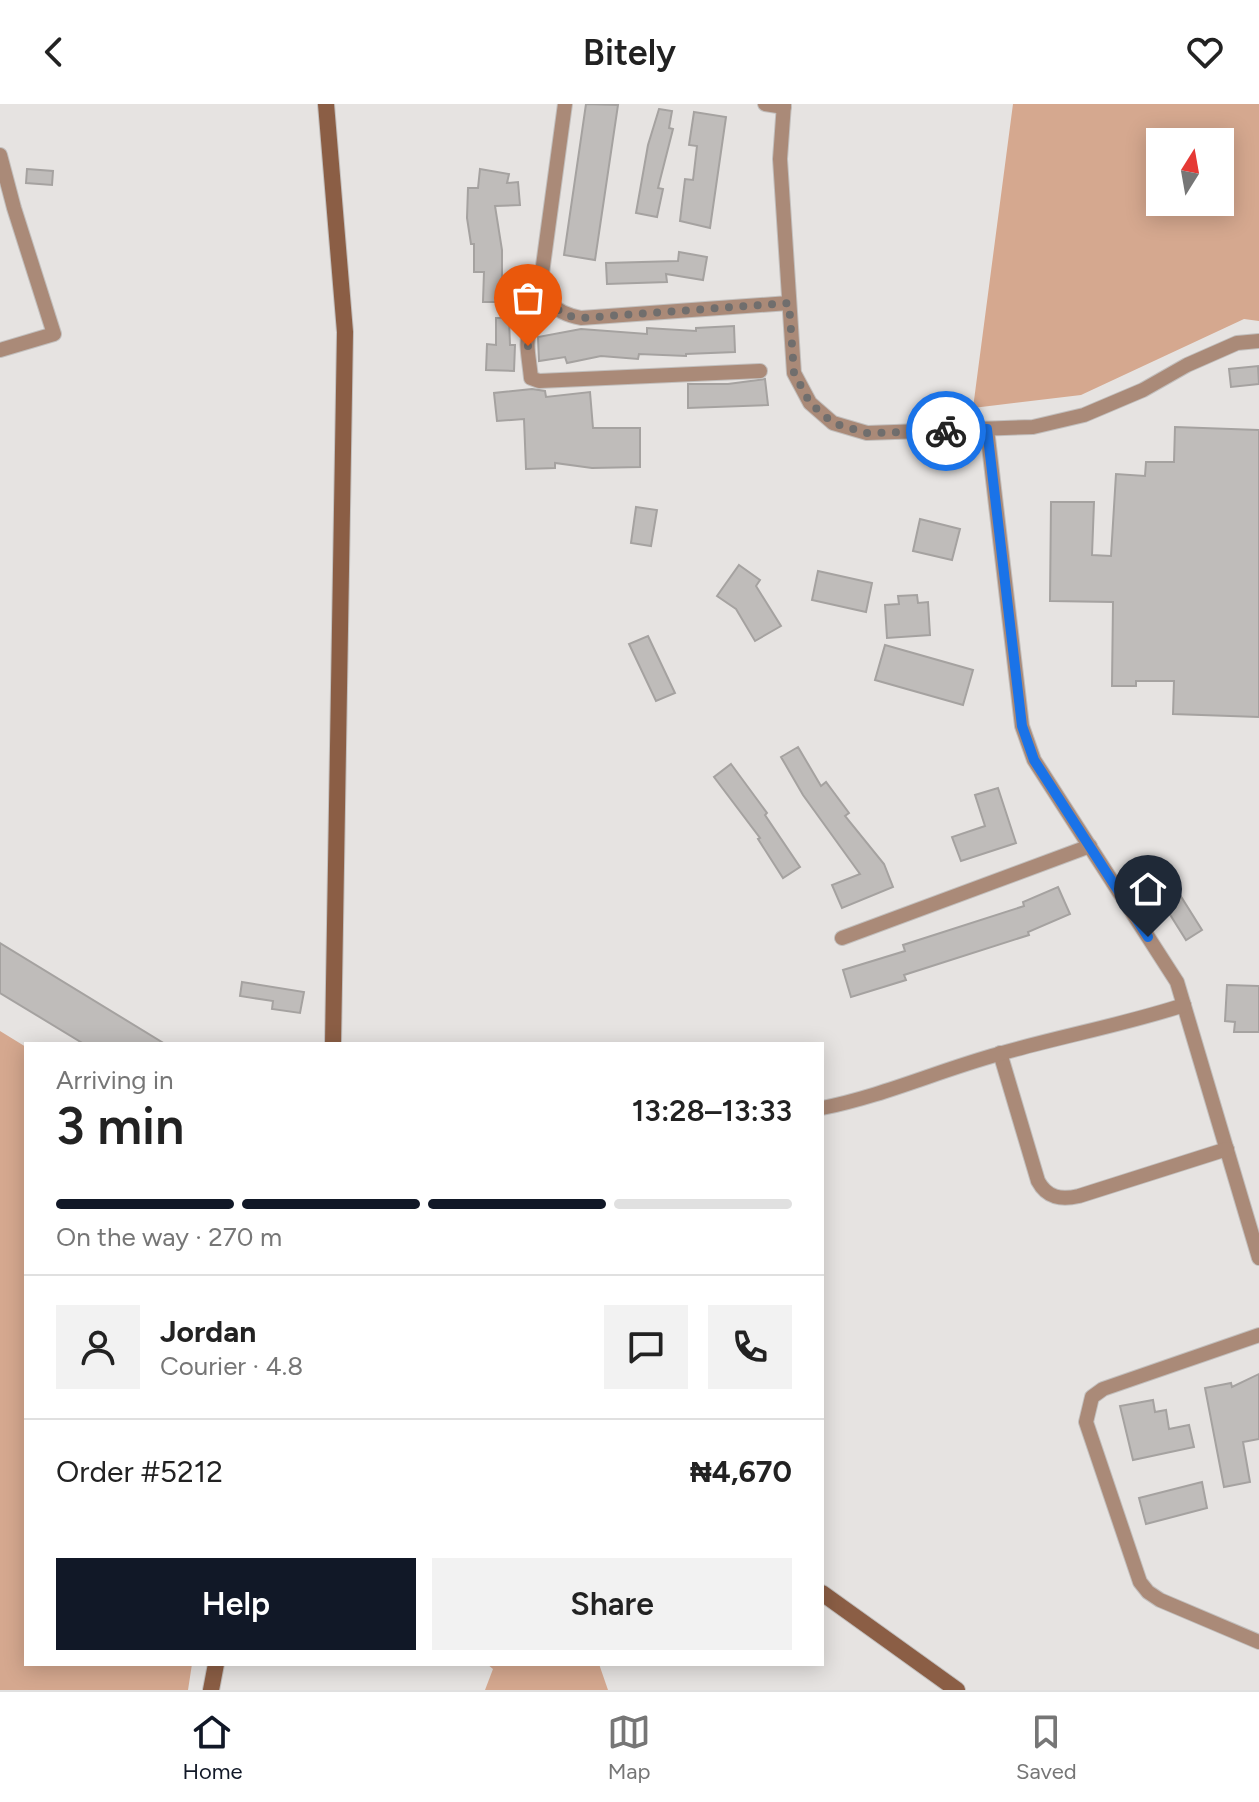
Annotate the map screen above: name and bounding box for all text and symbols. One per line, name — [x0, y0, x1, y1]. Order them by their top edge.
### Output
icon: back — [32, 30, 76, 74]
icon: heart — [1183, 30, 1227, 74]
text: Bitely — [583, 31, 676, 74]
north arrow — [1146, 128, 1234, 216]
map controls — [1146, 128, 1234, 216]
pin — [494, 264, 562, 346]
icon: bag — [506, 276, 550, 320]
courier — [906, 391, 986, 471]
icon: bike — [924, 409, 968, 453]
pin — [1114, 855, 1182, 937]
icon: home — [1126, 867, 1170, 911]
text: Arriving in — [56, 1064, 174, 1096]
text: 13:28–13:33 — [632, 1092, 792, 1129]
text: 3 min — [56, 1095, 184, 1157]
text: On the way · 270 m — [56, 1221, 282, 1253]
button: person — [56, 1305, 140, 1389]
button: chat — [604, 1305, 688, 1389]
button: phone — [708, 1305, 792, 1389]
text: Jordan — [160, 1313, 256, 1350]
text: Courier · 4.8 — [160, 1350, 303, 1382]
text: Order #5212 — [56, 1453, 223, 1490]
text: ₦4,670 — [690, 1453, 792, 1490]
button: Help — [56, 1558, 416, 1650]
button: Share — [432, 1558, 792, 1650]
tab: Home — [182, 1710, 242, 1785]
tab: Map — [607, 1710, 651, 1785]
tab: Saved — [1016, 1710, 1077, 1785]

